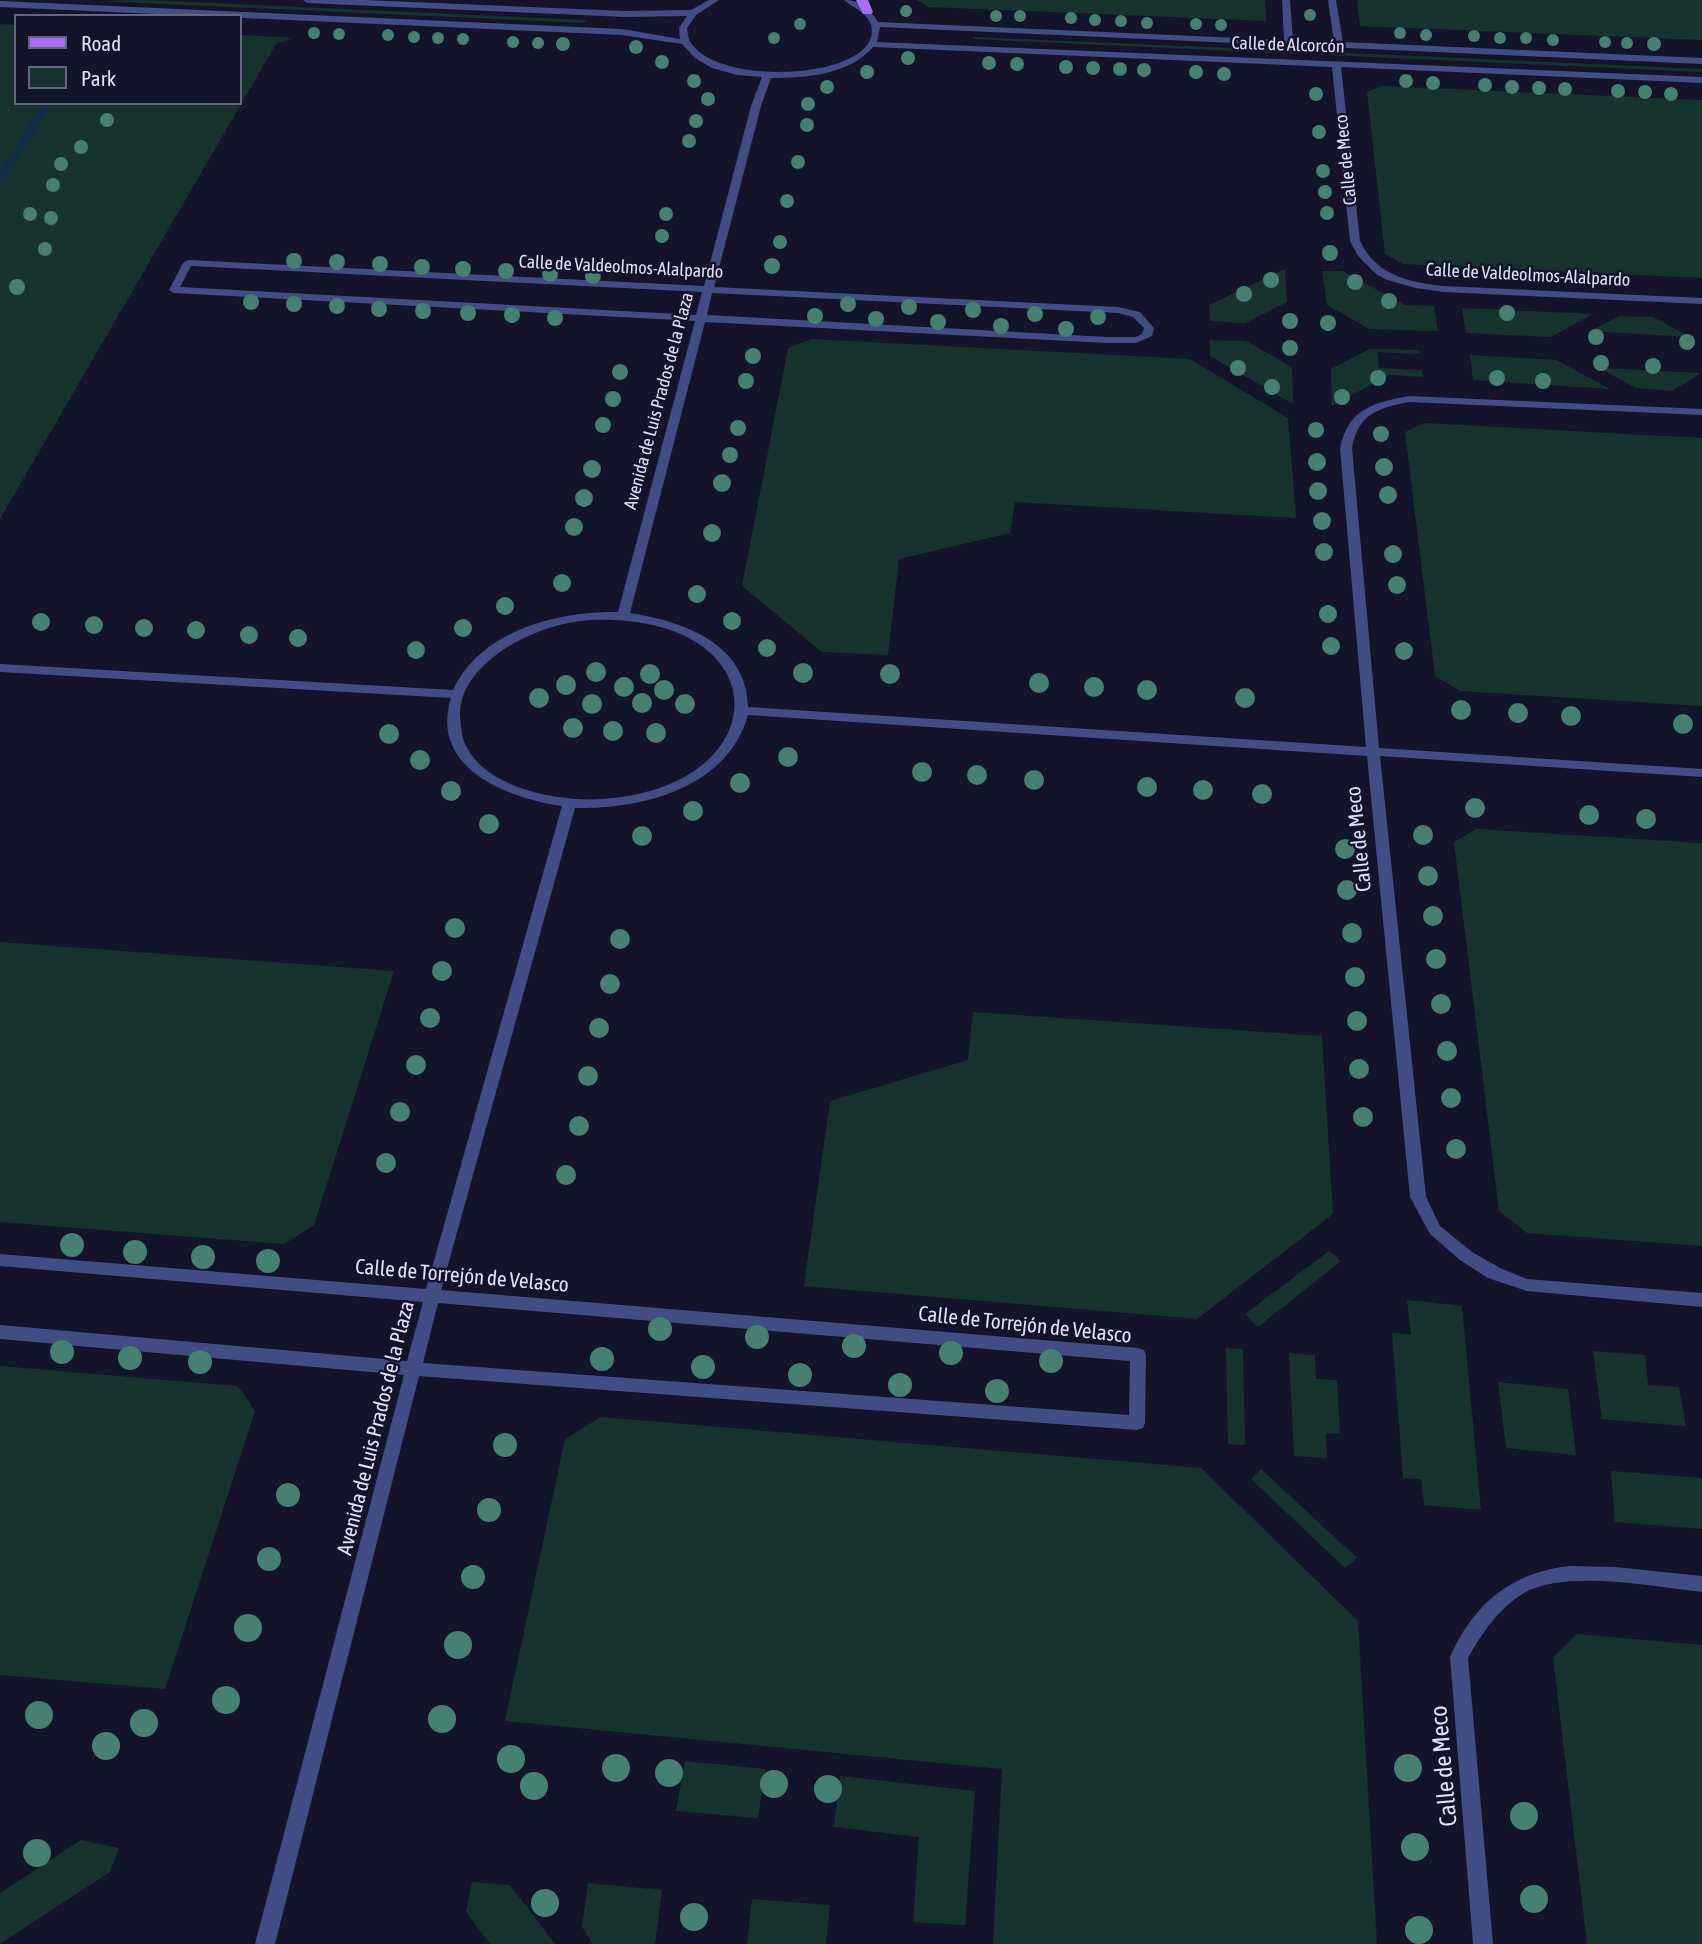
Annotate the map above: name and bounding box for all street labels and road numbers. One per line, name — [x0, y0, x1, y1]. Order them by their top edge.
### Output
street label: Calle de Alcorcón — [1231, 32, 1345, 58]
street label: Calle de Meco — [1331, 114, 1361, 206]
street label: Calle de Valdeolmos-Alalpardo — [518, 251, 724, 283]
street label: Calle de Valdeolmos-Alalpardo — [1425, 259, 1631, 291]
street label: Avenida de Luis Prados de la Plaza — [620, 290, 698, 512]
street label: Calle de Meco — [1341, 785, 1377, 893]
street label: Calle de Torrejón de Velasco — [354, 1254, 570, 1298]
street label: Avenida de Luis Prados de la Plaza — [332, 1298, 420, 1558]
street label: Calle de Torrejón de Velasco — [917, 1301, 1133, 1349]
street label: Calle de Meco — [1424, 1704, 1464, 1828]

